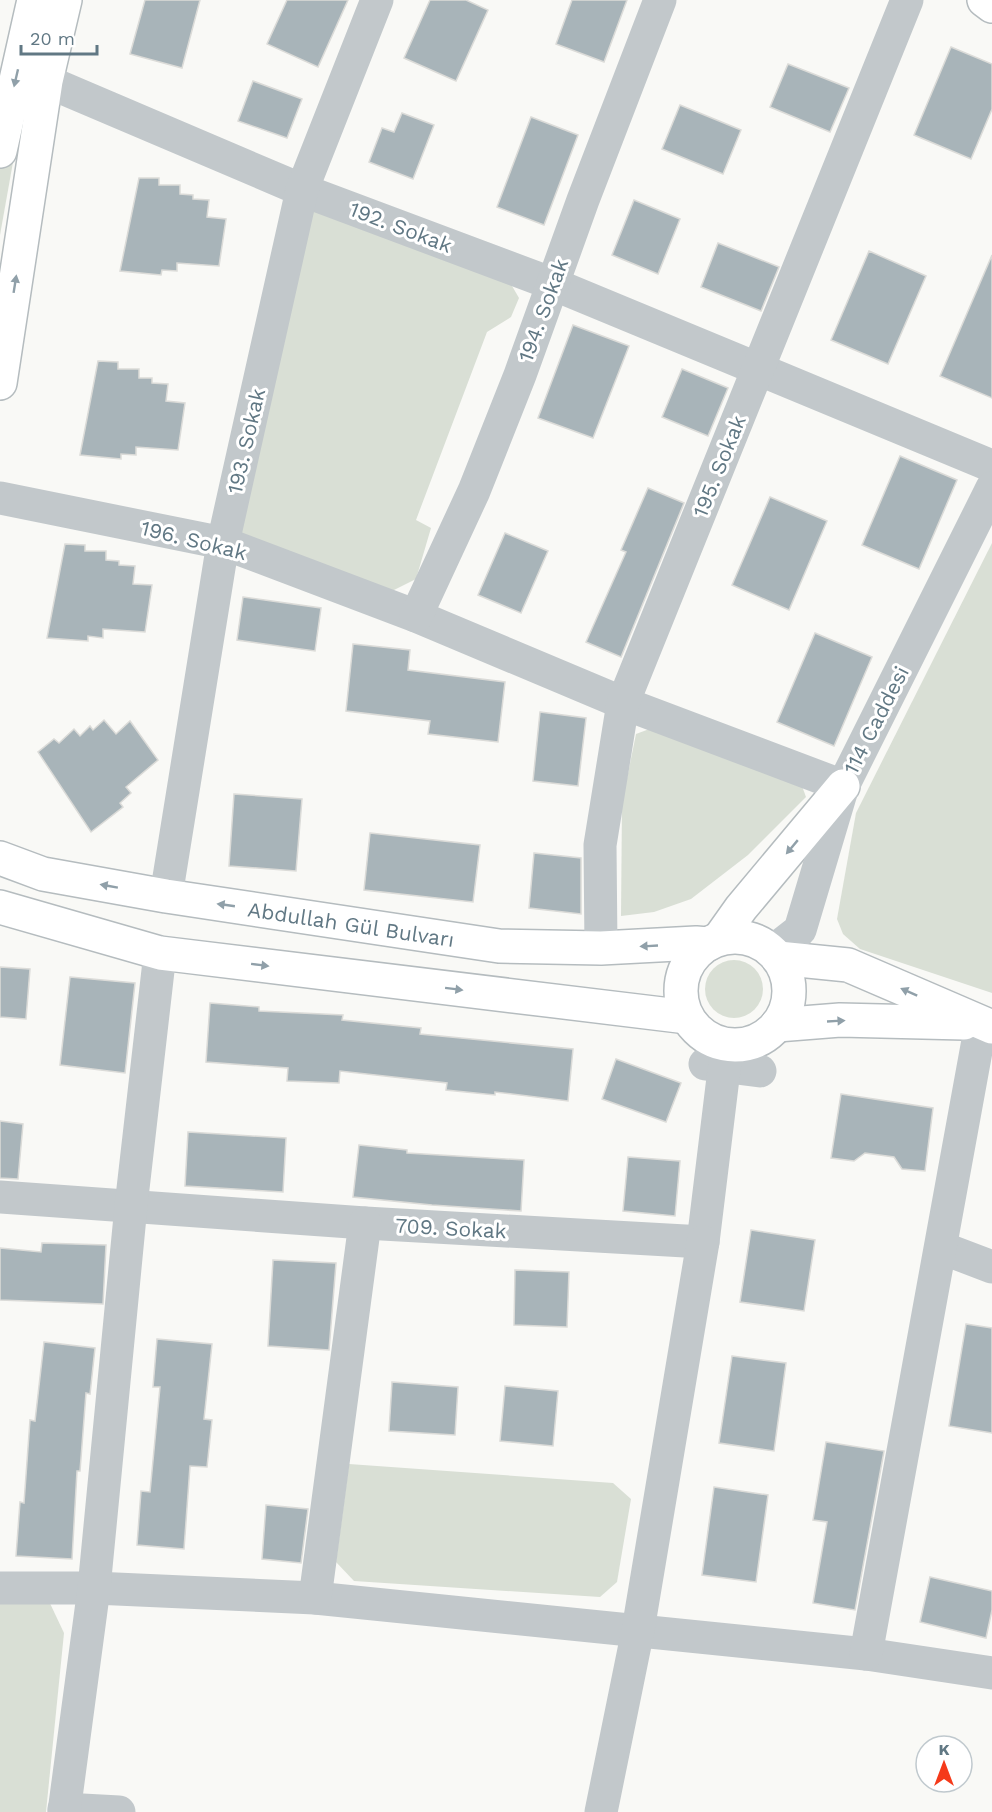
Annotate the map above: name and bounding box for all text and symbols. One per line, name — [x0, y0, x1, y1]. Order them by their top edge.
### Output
scale bar — [21, 18, 98, 56]
text: 20 m — [30, 28, 75, 49]
one-way arrow — [11, 68, 21, 87]
street label: 192. Sokak — [346, 196, 456, 258]
street label: 194. Sokak — [513, 255, 573, 365]
one-way arrow — [11, 274, 20, 293]
street label: 193. Sokak — [222, 386, 270, 496]
street label: 195. Sokak — [687, 411, 751, 521]
street label: 196. Sokak — [138, 515, 250, 565]
street label: 114 Caddesi — [838, 662, 914, 778]
one-way arrow — [785, 839, 798, 855]
one-way arrow — [99, 881, 118, 890]
street label: Abdullah Gül Bulvarı — [246, 896, 456, 952]
one-way arrow — [217, 900, 236, 909]
one-way arrow — [640, 942, 659, 951]
one-way arrow — [251, 960, 270, 970]
one-way arrow — [444, 984, 463, 994]
one-way arrow — [899, 987, 917, 997]
one-way arrow — [826, 1016, 845, 1025]
street label: 709. Sokak — [395, 1213, 507, 1243]
north arrow — [914, 1734, 974, 1794]
text: K — [938, 1740, 950, 1759]

